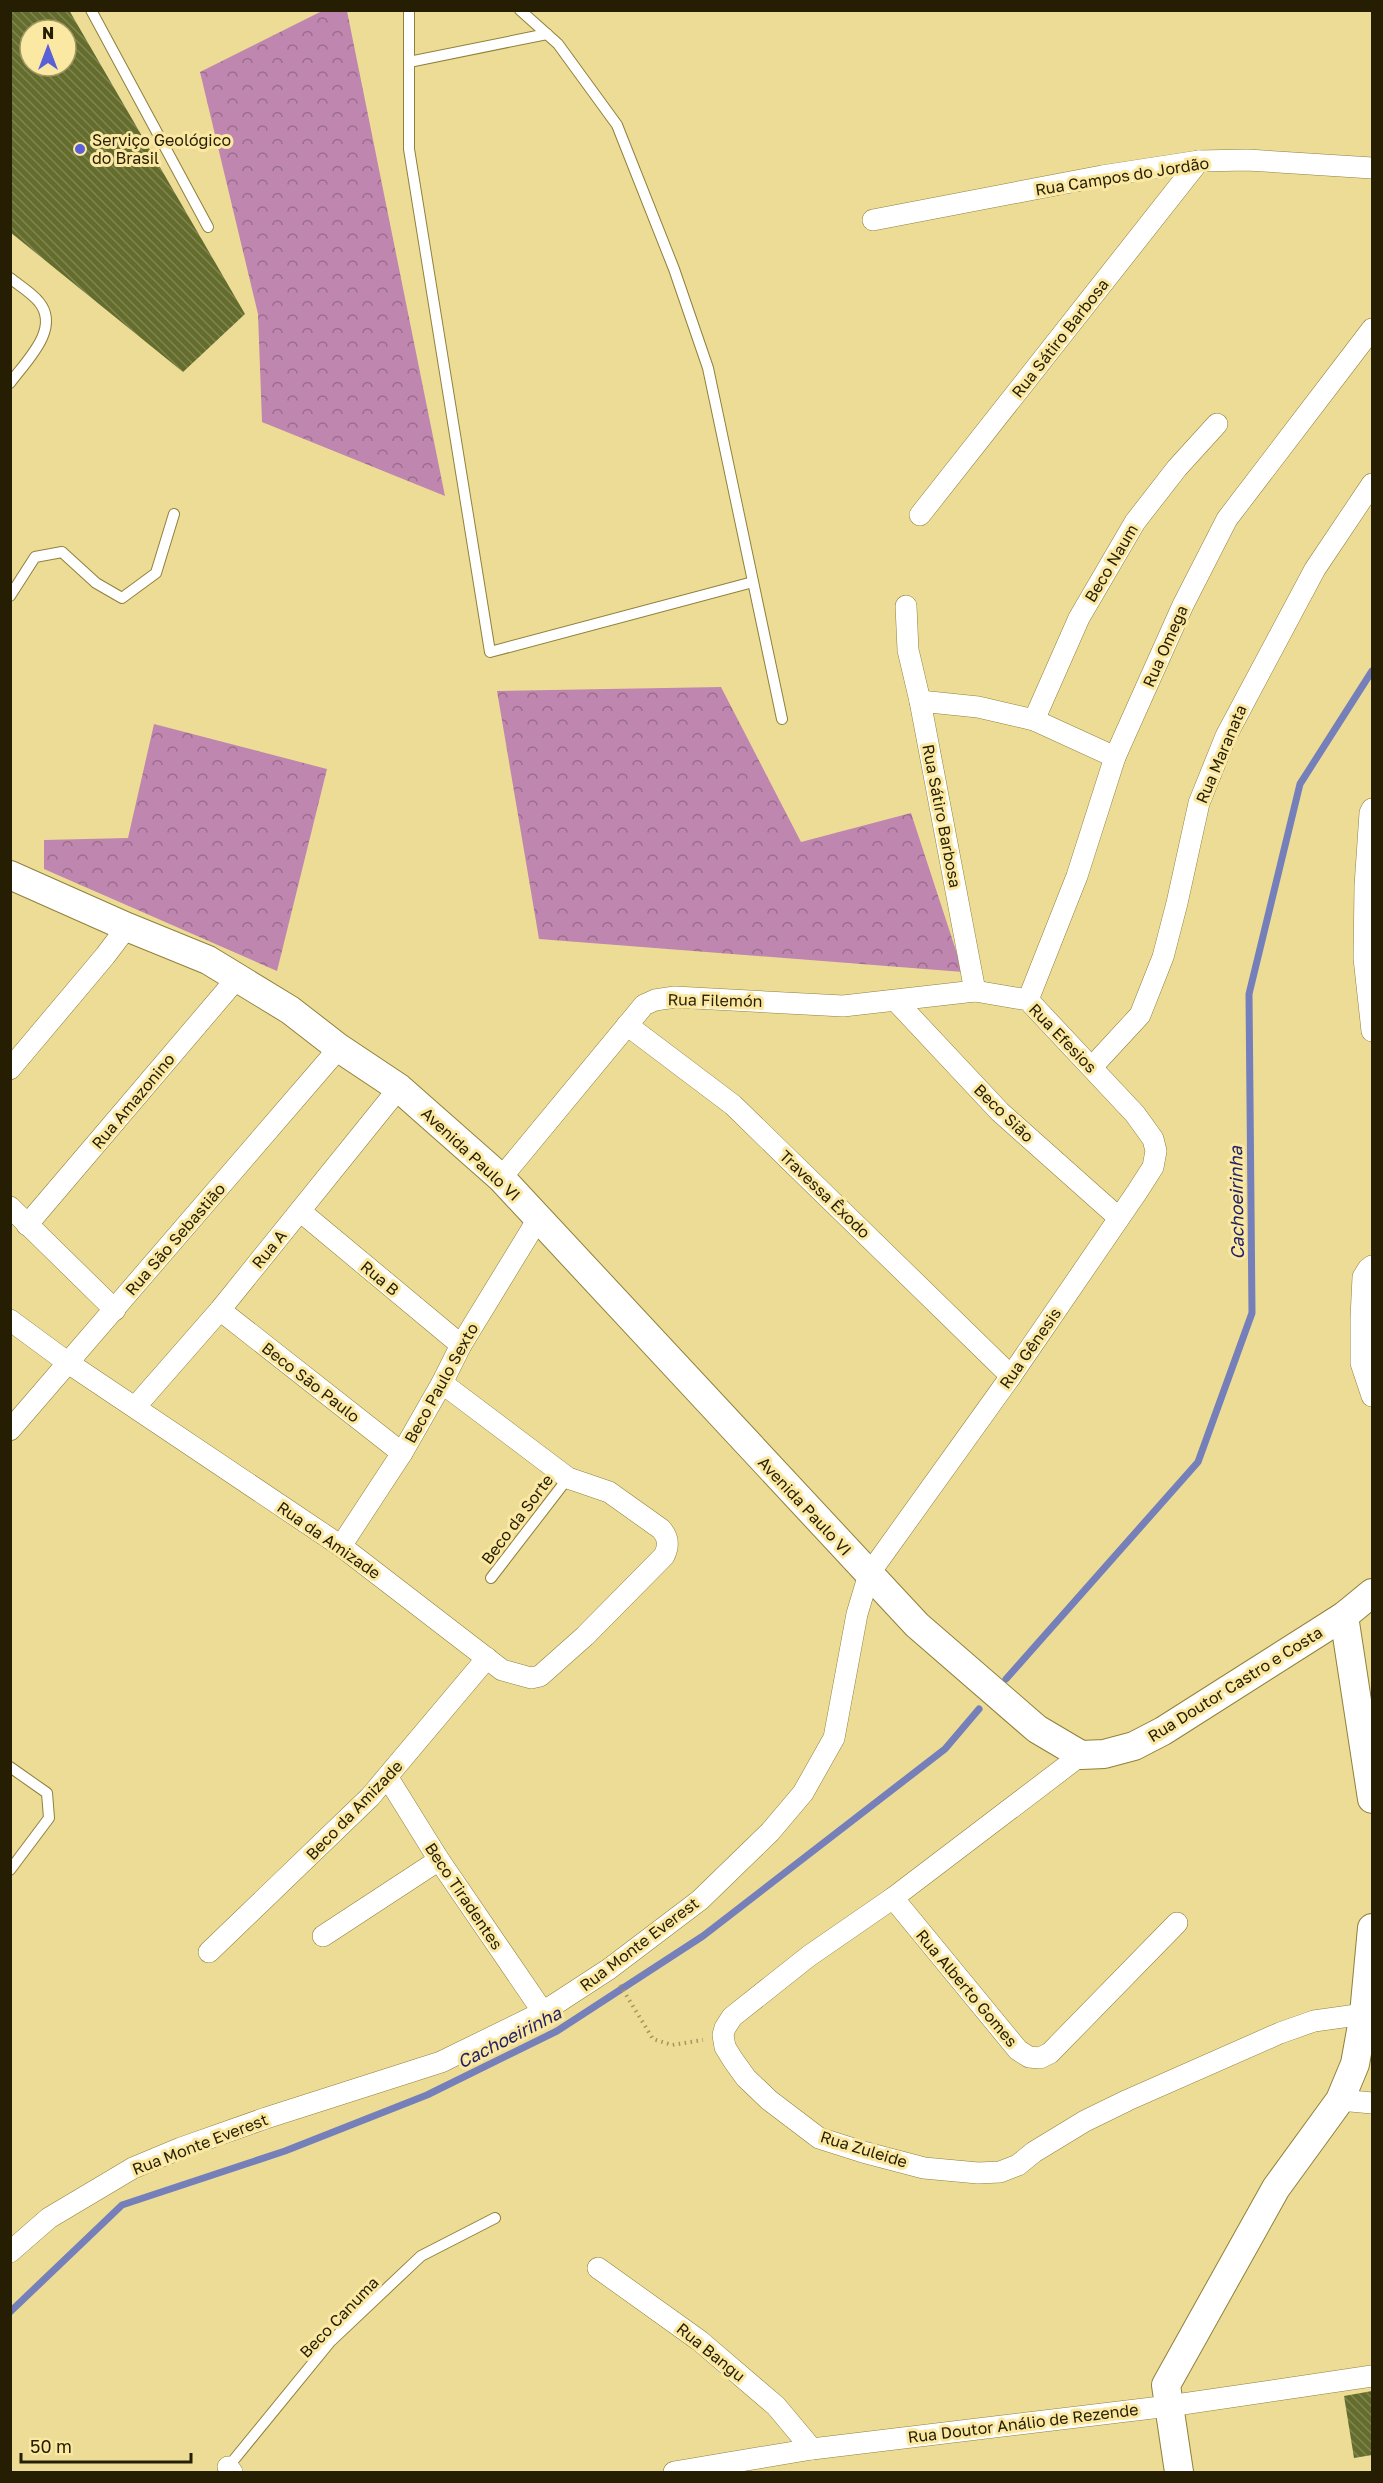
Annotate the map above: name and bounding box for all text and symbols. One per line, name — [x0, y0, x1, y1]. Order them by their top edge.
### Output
north arrow — [18, 18, 78, 78]
text: N — [42, 23, 54, 43]
place label: Serviço Geológico do Brasil — [92, 130, 231, 168]
marker: Serviço Geológico do Brasil — [73, 142, 87, 156]
street label: Rua Campos do Jordão — [1034, 152, 1210, 200]
street label: Rua Sátiro Barbosa — [1007, 274, 1113, 402]
street label: Beco Naum — [1080, 520, 1142, 606]
street label: Rua Omega — [1138, 602, 1192, 690]
street label: Rua Maranata — [1191, 702, 1251, 806]
street label: Rua Sátiro Barbosa — [918, 743, 966, 889]
street label: Rua Filemón — [667, 989, 763, 1011]
street label: Rua Efesios — [1025, 999, 1101, 1077]
street label: Rua Amazonino — [87, 1049, 179, 1153]
street label: Beco Sião — [970, 1080, 1038, 1146]
street label: Avenida Paulo VI — [417, 1103, 525, 1205]
water label: Cachoeirinha — [1224, 1145, 1248, 1260]
street label: Travessa Êxodo — [775, 1146, 875, 1242]
street label: Rua São Sebastião — [121, 1179, 229, 1299]
street label: Rua A — [247, 1225, 291, 1272]
street label: Rua B — [357, 1256, 403, 1300]
street label: Rua Gênesis — [995, 1304, 1065, 1392]
street label: Beco Paulo Sexto — [400, 1319, 482, 1447]
street label: Beco São Paulo — [258, 1338, 364, 1426]
street label: Avenida Paulo VI — [754, 1452, 856, 1560]
street label: Beco da Sorte — [477, 1470, 557, 1568]
street label: Rua da Amizade — [273, 1497, 385, 1583]
street label: Rua Doutor Castro e Costa — [1144, 1622, 1326, 1746]
street label: Beco da Amizade — [301, 1756, 407, 1864]
street label: Beco Tiradentes — [421, 1839, 507, 1953]
street label: Rua Monte Everest — [576, 1893, 702, 1995]
street label: Rua Alberto Gomes — [912, 1925, 1022, 2051]
water label: Cachoeirinha — [453, 2001, 565, 2073]
street label: Rua Monte Everest — [129, 2109, 271, 2179]
street label: Rua Zuleide — [818, 2126, 910, 2172]
street label: Beco Canuma — [295, 2272, 383, 2362]
street label: Rua Bangu — [673, 2318, 749, 2386]
street label: Rua Doutor Análio de Rezende — [907, 2399, 1139, 2447]
scale bar — [21, 2426, 190, 2464]
text: 50 m — [30, 2435, 72, 2457]

